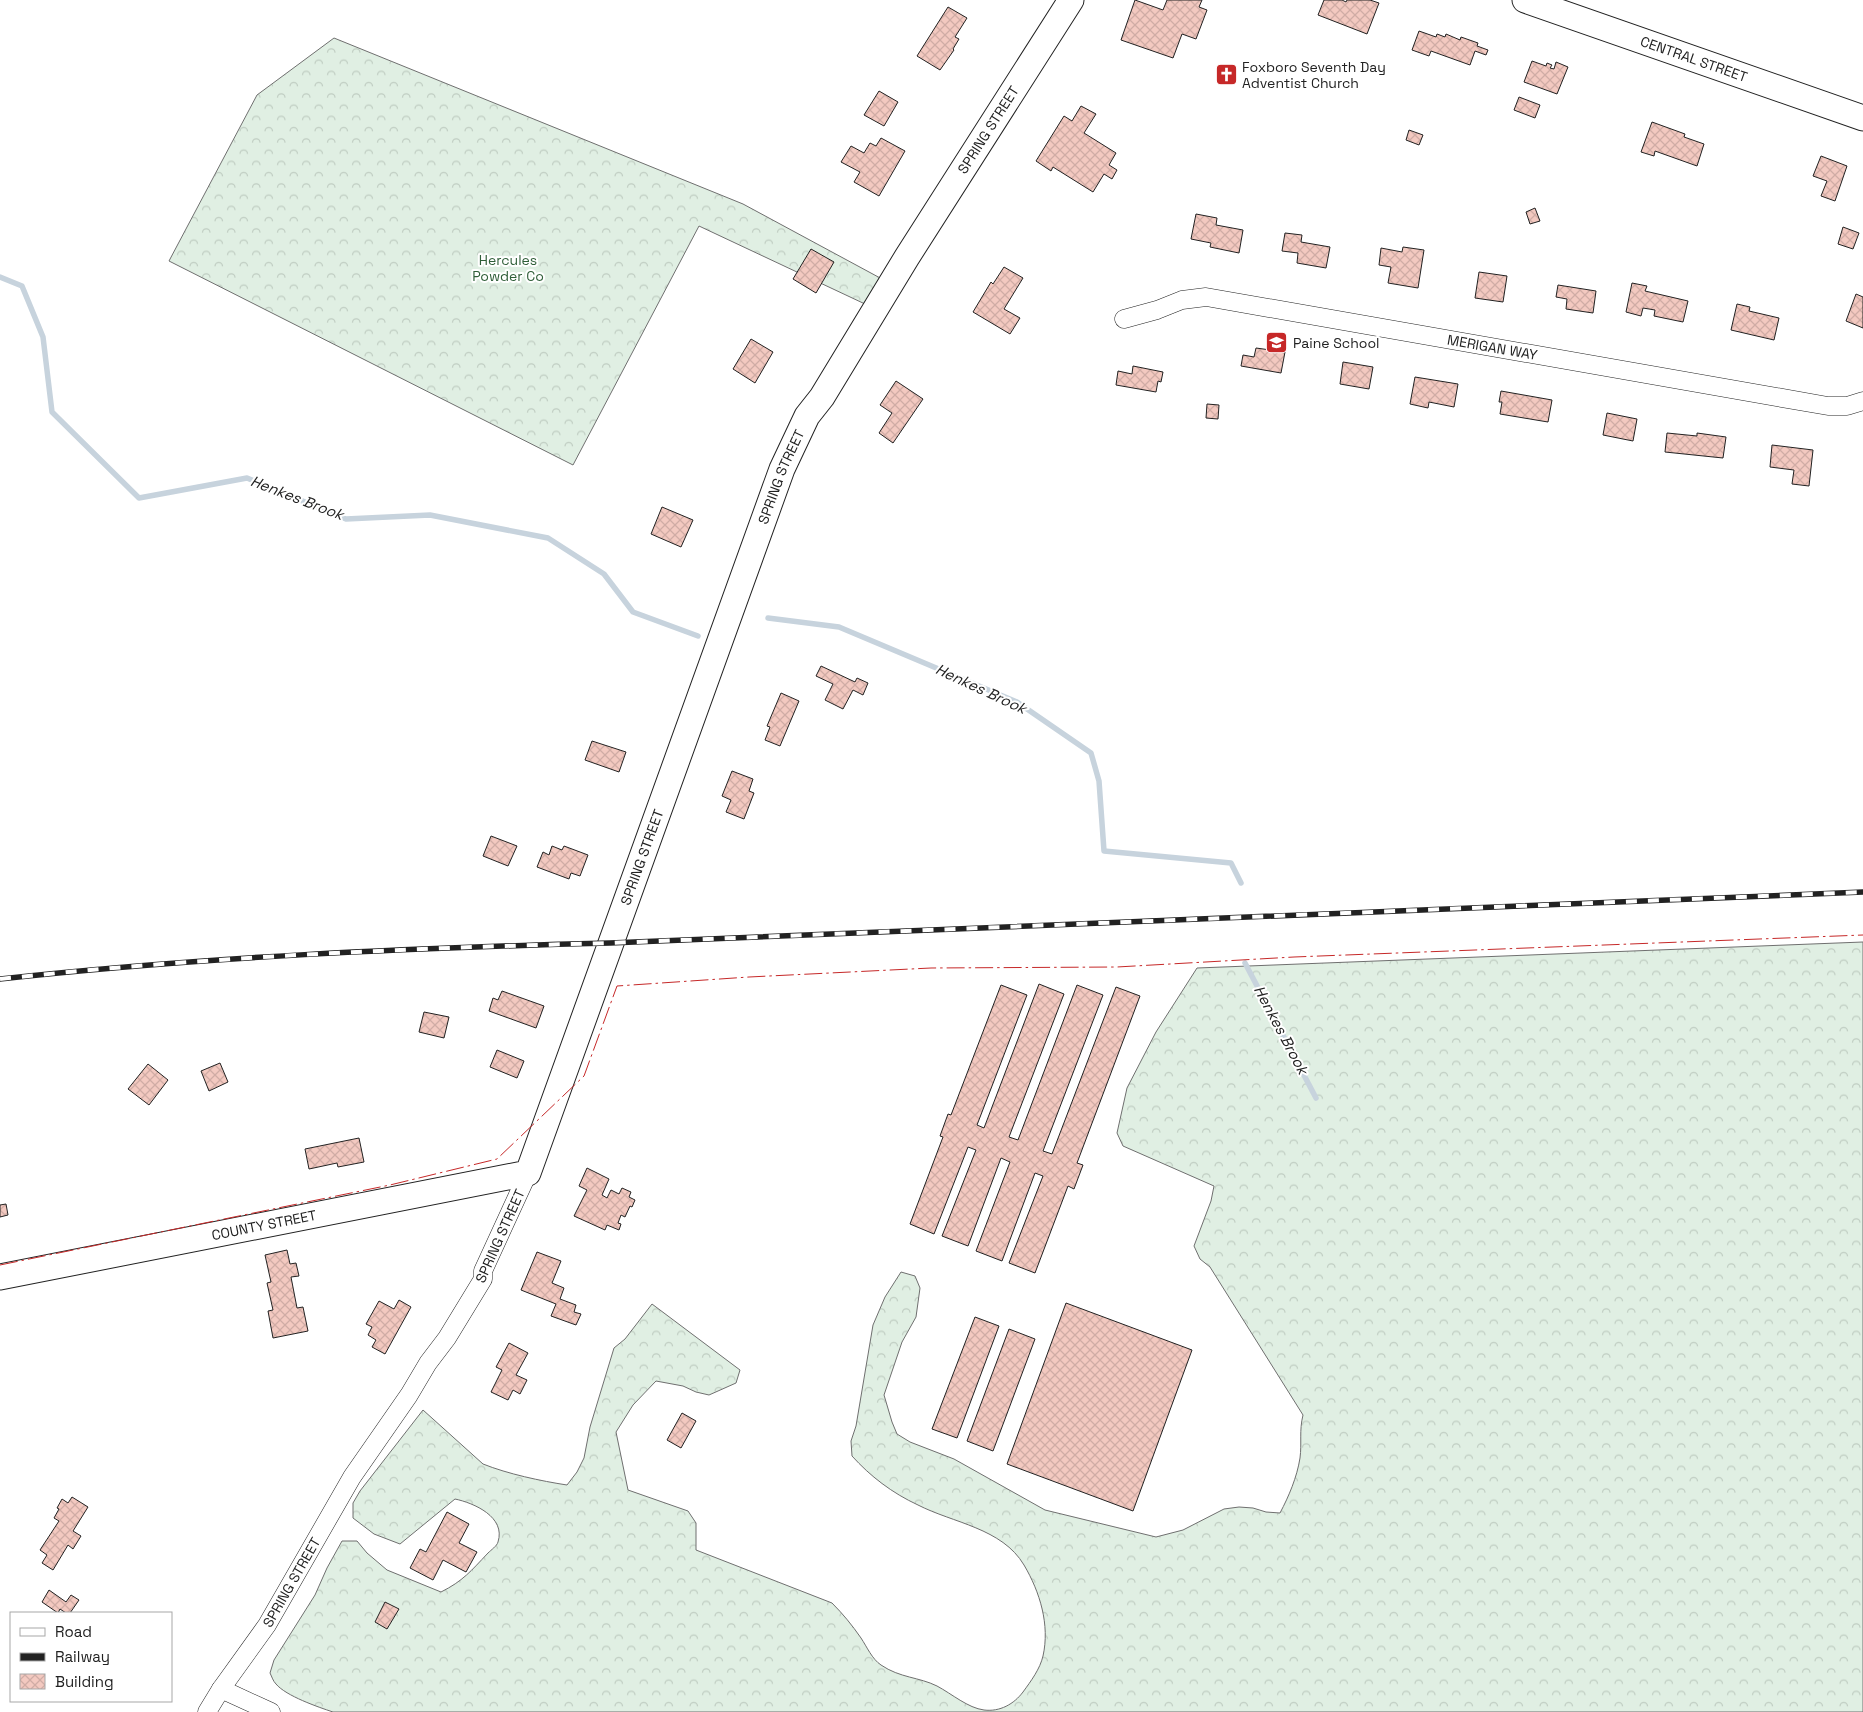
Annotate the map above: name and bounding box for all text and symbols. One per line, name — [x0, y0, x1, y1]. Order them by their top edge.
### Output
street label: CENTRAL STREET — [1638, 32, 1750, 86]
place label: Foxboro Seventh Day Adventist Church — [1242, 58, 1386, 92]
church icon: Foxboro Seventh Day Adventist Church — [1214, 63, 1238, 87]
street label: SPRING STREET — [953, 83, 1023, 177]
park label: Hercules Powder Co — [472, 251, 544, 285]
street label: MERIGAN WAY — [1446, 330, 1539, 364]
school or university icon: Paine School — [1265, 331, 1289, 355]
place label: Paine School — [1293, 334, 1379, 352]
street label: SPRING STREET — [754, 426, 808, 527]
water label: Henkes Brook — [248, 471, 348, 525]
water label: Henkes Brook — [933, 659, 1031, 719]
street label: SPRING STREET — [616, 807, 668, 907]
water label: Henkes Brook — [1250, 982, 1314, 1079]
street label: SPRING STREET — [471, 1186, 529, 1286]
street label: COUNTY STREET — [210, 1206, 318, 1244]
street label: SPRING STREET — [259, 1534, 324, 1630]
legend — [10, 1612, 172, 1702]
text: Road — [55, 1622, 92, 1641]
text: Railway — [55, 1647, 110, 1666]
text: Building — [55, 1672, 114, 1691]

